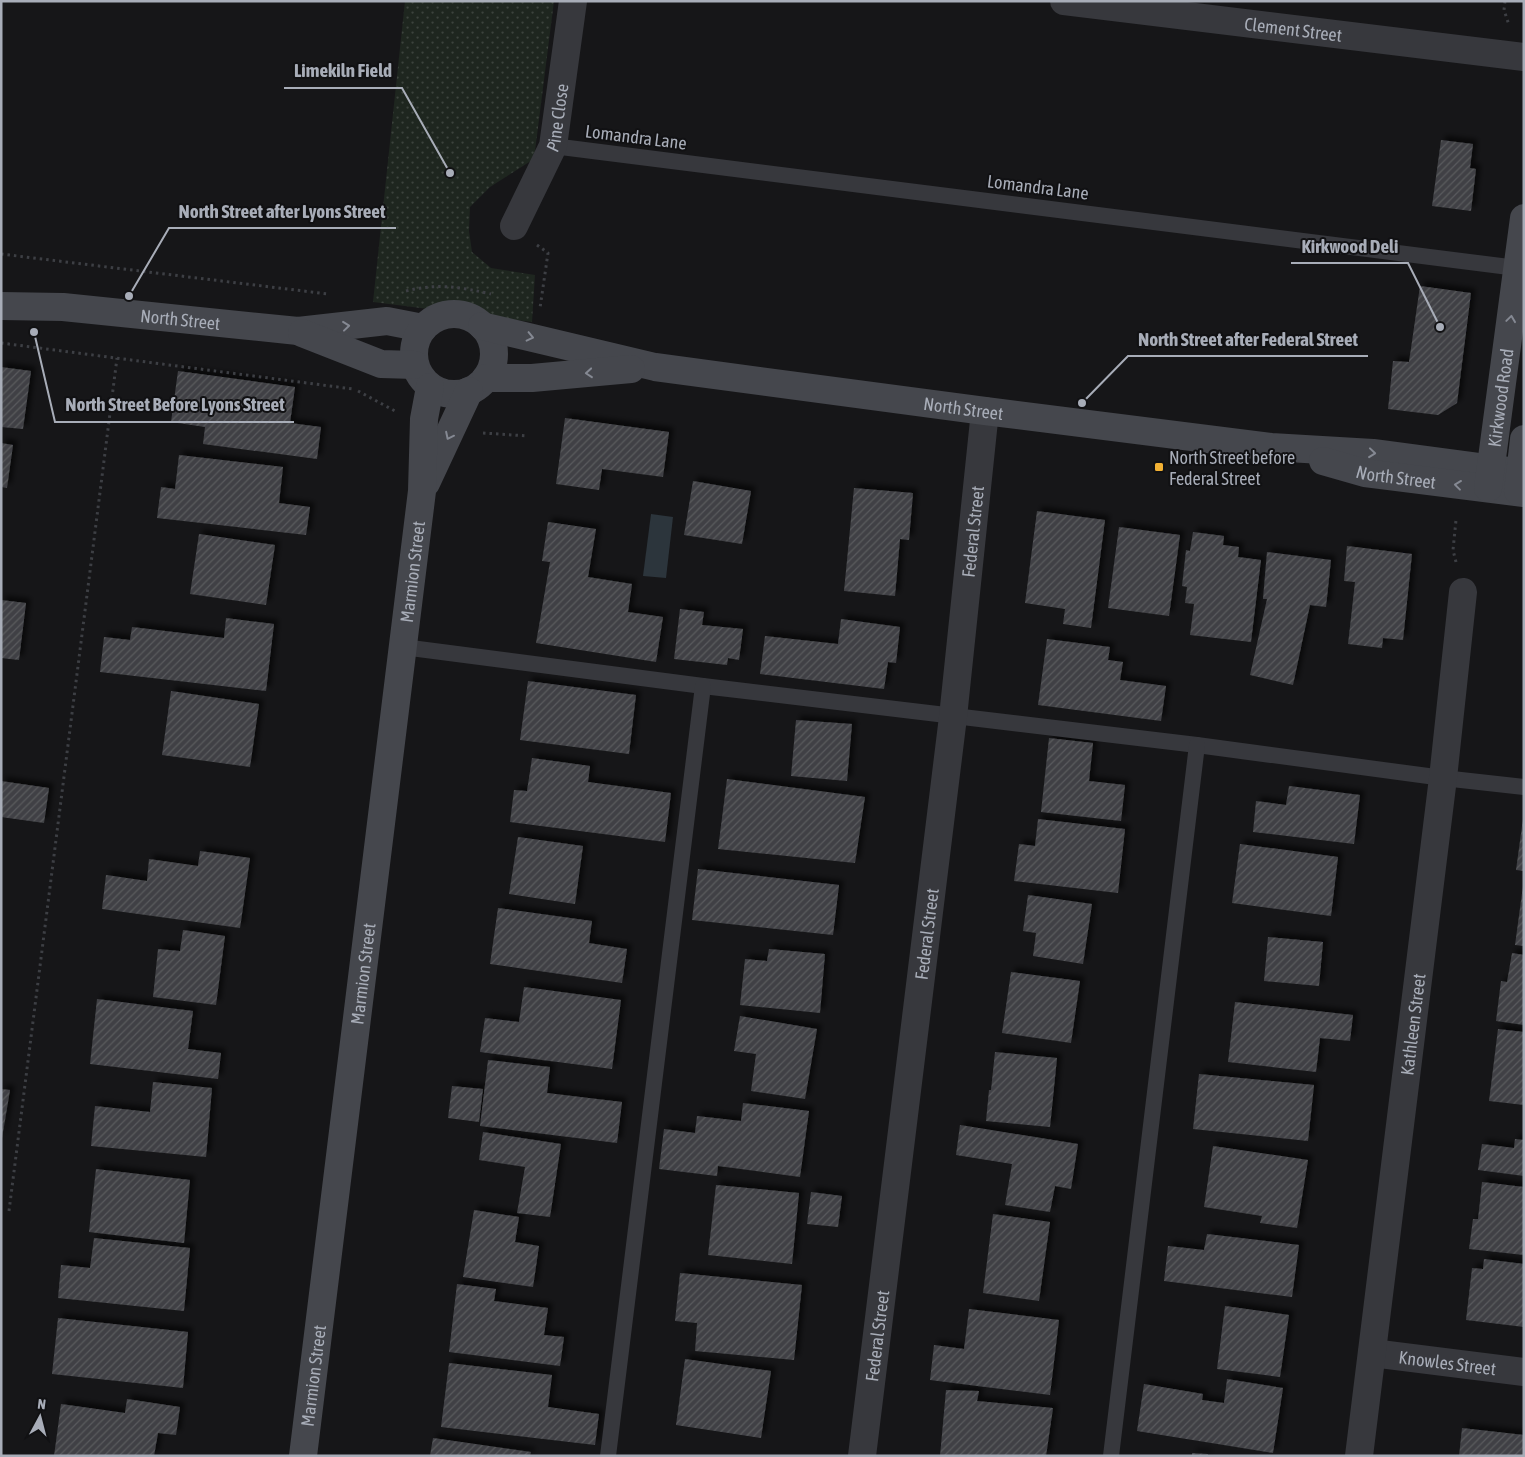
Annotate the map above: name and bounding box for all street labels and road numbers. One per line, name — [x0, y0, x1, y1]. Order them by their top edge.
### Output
street label: Clement Street — [1243, 13, 1343, 45]
street label: Pine Close — [541, 82, 572, 155]
street label: Lomandra Lane — [584, 120, 688, 154]
street label: Lomandra Lane — [986, 170, 1090, 204]
street label: North Street — [139, 304, 221, 334]
street label: Kirkwood Road — [1483, 347, 1517, 448]
street label: North Street — [922, 392, 1005, 424]
street label: North Street — [1354, 460, 1437, 492]
street label: Federal Street — [957, 485, 988, 578]
street label: Marmion Street — [395, 520, 429, 624]
street label: Federal Street — [910, 887, 942, 981]
street label: Marmion Street — [346, 922, 379, 1026]
street label: Kathleen Street — [1396, 972, 1429, 1076]
street label: Federal Street — [861, 1289, 893, 1383]
street label: Marmion Street — [296, 1324, 330, 1428]
street label: Knowles Street — [1398, 1346, 1497, 1379]

